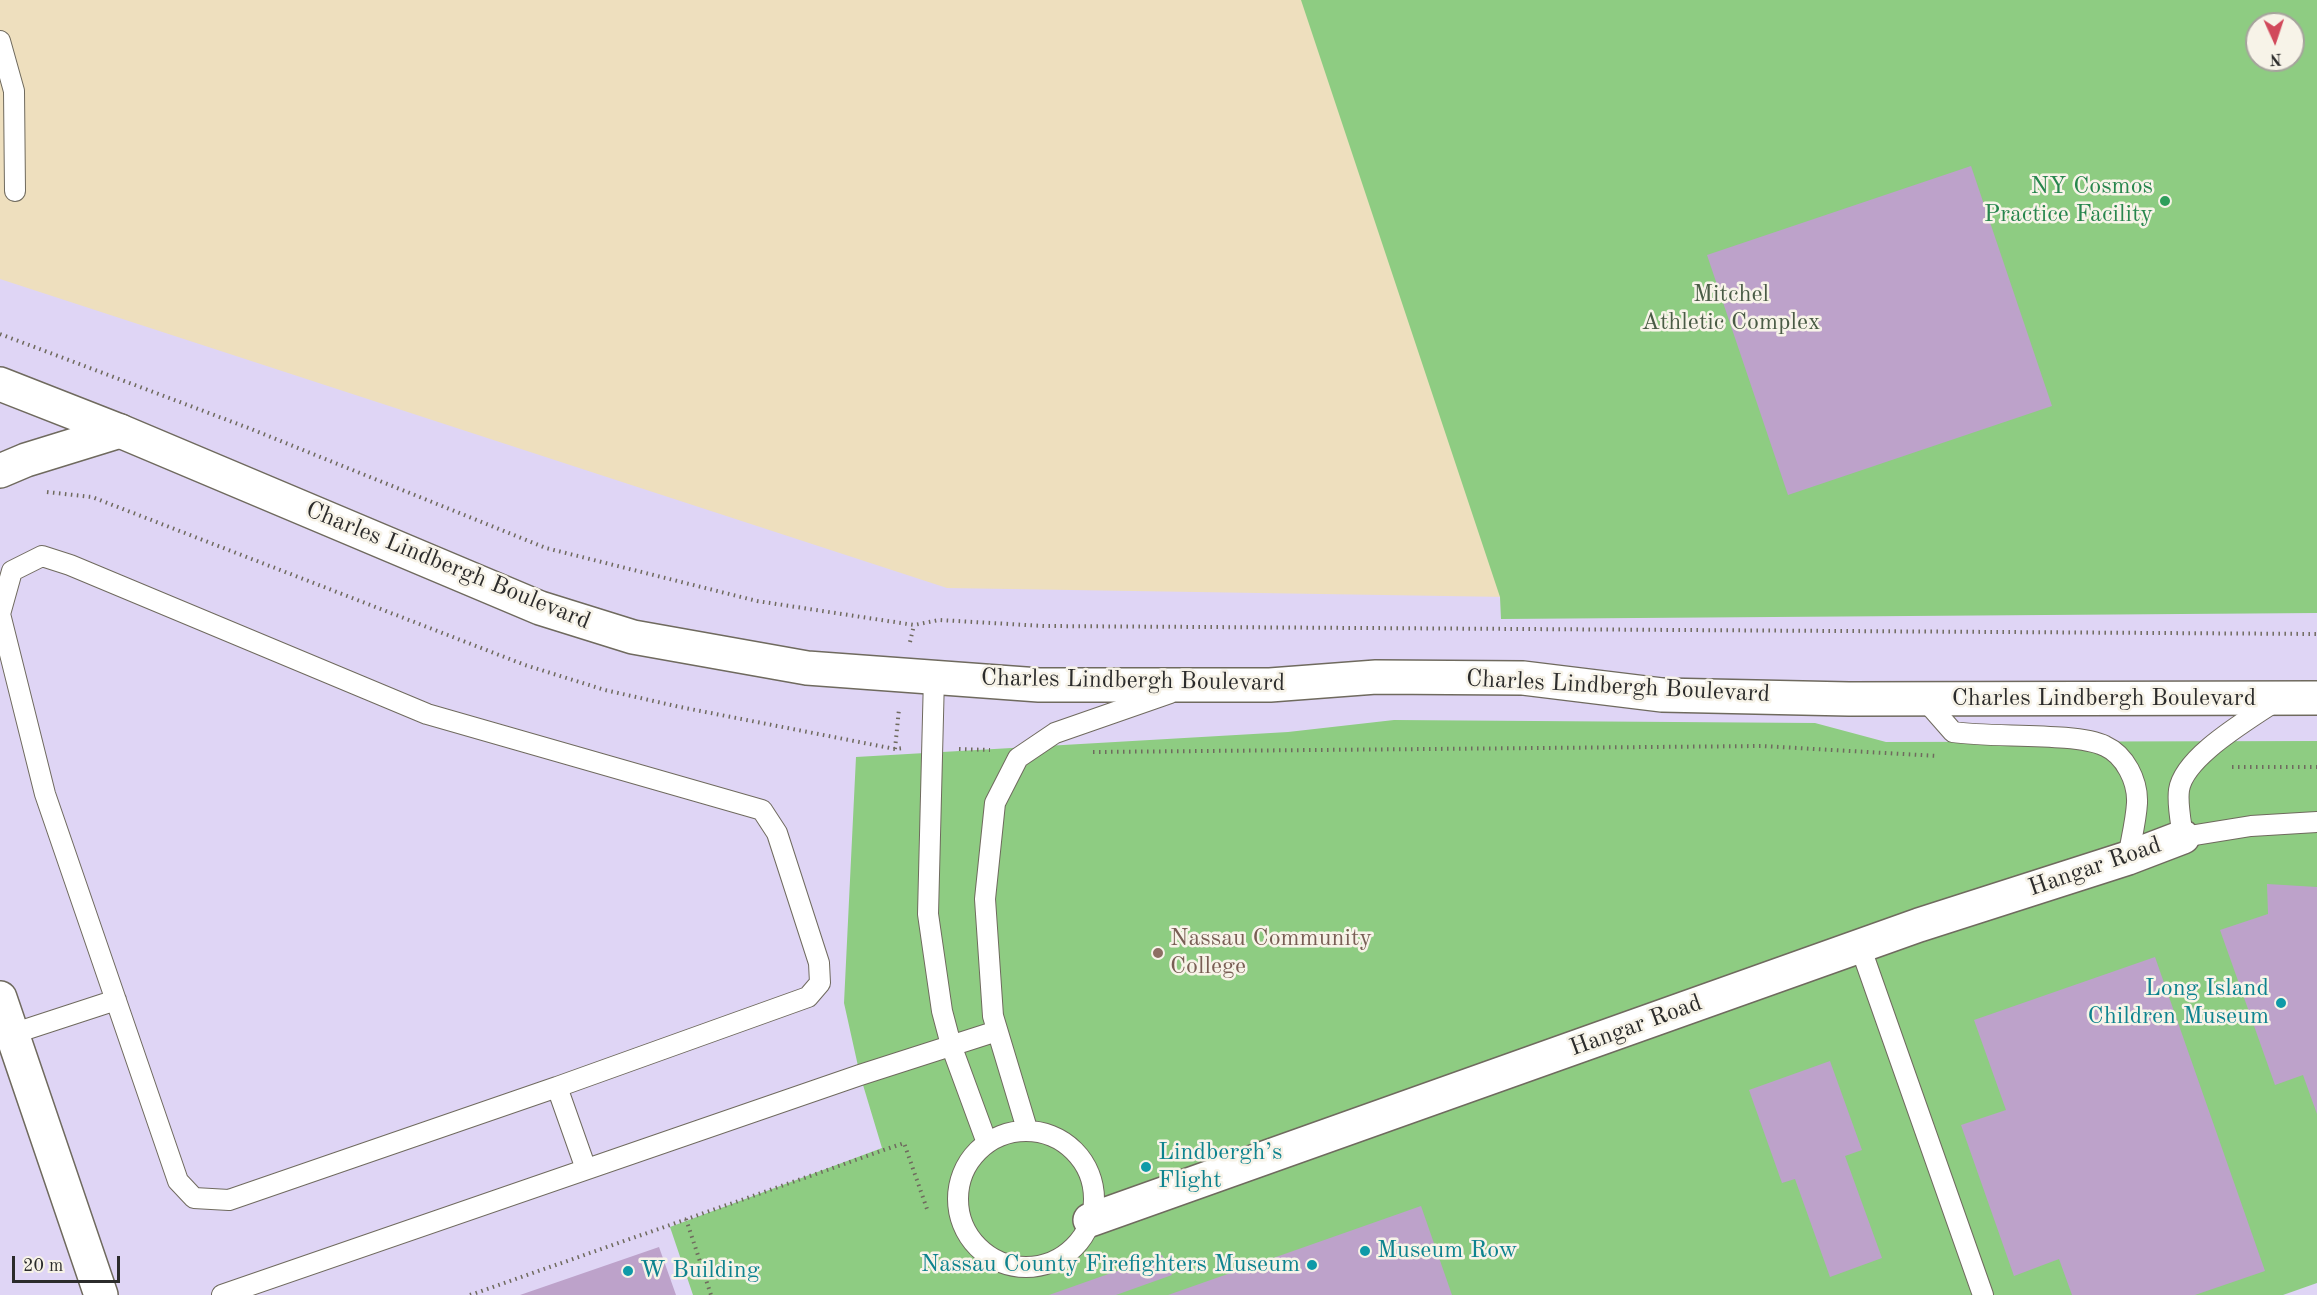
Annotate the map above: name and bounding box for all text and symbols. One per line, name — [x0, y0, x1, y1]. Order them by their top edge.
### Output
north arrow — [2245, 12, 2305, 72]
text: N — [2269, 50, 2282, 66]
place label: NY Cosmos Practice Facility — [1984, 173, 2153, 229]
marker: NY Cosmos Practice Facility — [2158, 194, 2172, 208]
park label: Mitchel Athletic Complex — [1642, 281, 1820, 337]
street label: Charles Lindbergh Boulevard — [301, 496, 595, 636]
street label: Charles Lindbergh Boulevard — [981, 664, 1285, 698]
street label: Charles Lindbergh Boulevard — [1465, 665, 1771, 709]
street label: Charles Lindbergh Boulevard — [1952, 685, 2256, 713]
street label: Hangar Road — [2025, 831, 2165, 903]
place label: Nassau Community College — [1170, 925, 1372, 981]
marker: Nassau Community College — [1151, 946, 1165, 960]
place label: Long Island Children Museum — [2088, 975, 2269, 1031]
street label: Hangar Road — [1566, 989, 1706, 1063]
marker: Long Island Children Museum — [2274, 996, 2288, 1010]
place label: Lindbergh’s Flight — [1158, 1139, 1282, 1195]
marker: Lindbergh’s Flight — [1139, 1160, 1153, 1174]
place label: Museum Row — [1377, 1237, 1517, 1265]
scale bar — [15, 1244, 123, 1282]
marker: Museum Row — [1358, 1244, 1372, 1258]
place label: Nassau County Firefighters Museum — [921, 1251, 1300, 1279]
text: 20 m — [23, 1257, 63, 1275]
place label: W Building — [640, 1257, 760, 1285]
marker: Nassau County Firefighters Museum — [1305, 1258, 1319, 1272]
marker: W Building — [621, 1264, 635, 1278]

